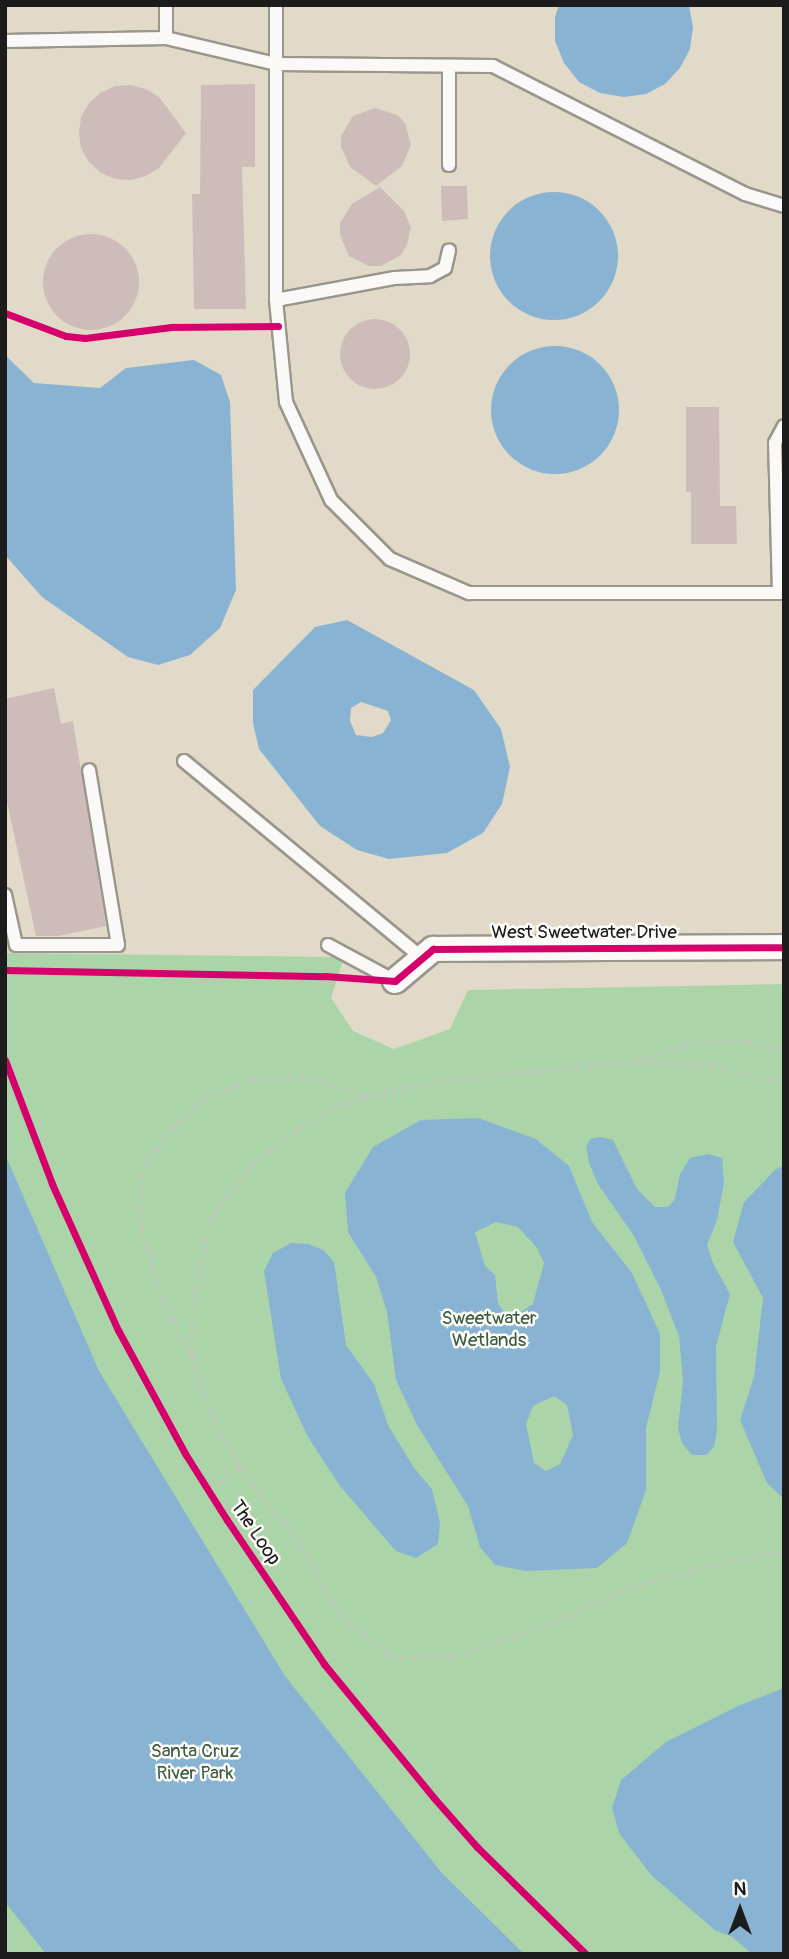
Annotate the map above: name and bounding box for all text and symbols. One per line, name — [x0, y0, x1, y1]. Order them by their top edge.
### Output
street label: West Sweetwater Drive — [491, 922, 677, 944]
park label: Sweetwater Wetlands — [441, 1308, 537, 1352]
street label: The Loop — [225, 1496, 285, 1570]
park label: Santa Cruz River Park — [151, 1741, 239, 1785]
north arrow — [705, 1875, 775, 1945]
text: N — [734, 1877, 746, 1901]

